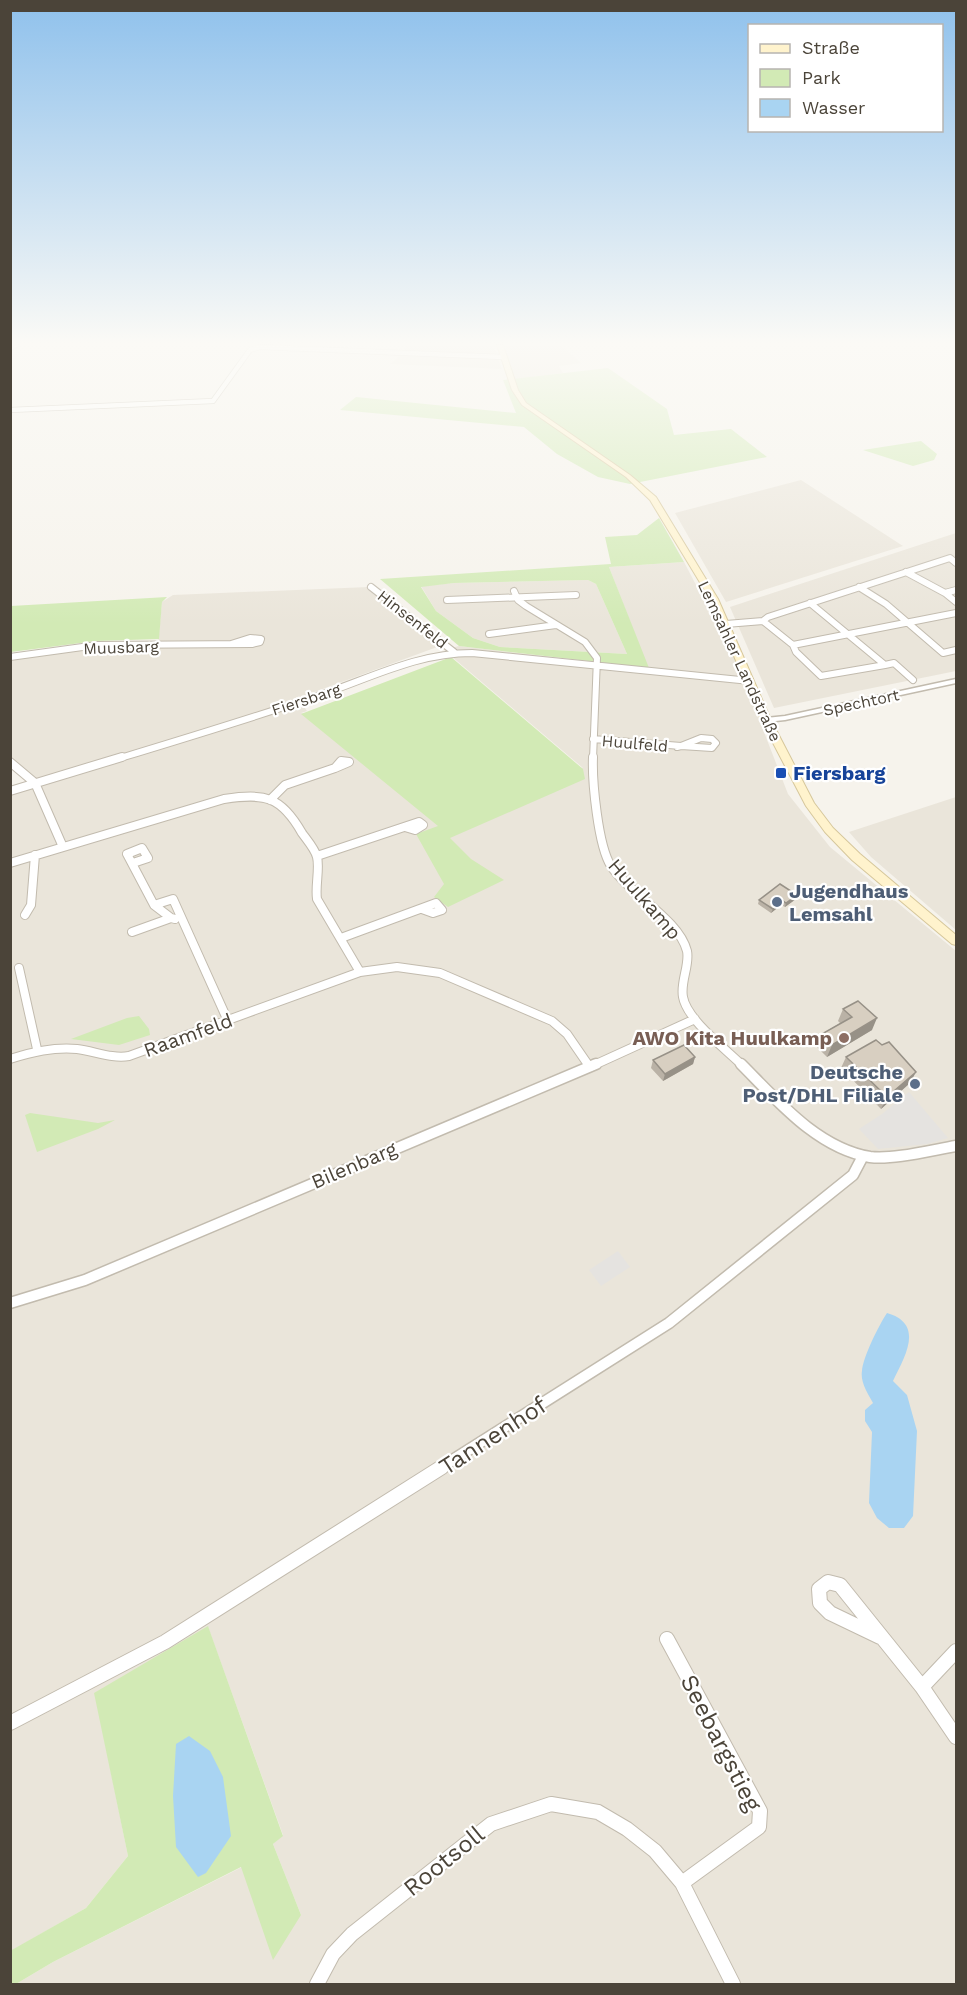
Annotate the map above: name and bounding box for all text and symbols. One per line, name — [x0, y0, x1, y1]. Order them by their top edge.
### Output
legend — [748, 24, 943, 132]
text: Straße — [802, 37, 860, 58]
text: Park — [802, 67, 841, 88]
text: Wasser — [802, 97, 865, 118]
street label: Lemsahler Landstraße — [694, 578, 785, 745]
street label: Hinsenfeld — [374, 586, 451, 653]
street label: Muusbarg — [83, 637, 160, 658]
street label: Fiersbarg — [269, 679, 344, 720]
street label: Spechtort — [821, 685, 901, 720]
street label: Huulfeld — [601, 731, 669, 756]
place label: Fiersbarg — [793, 761, 886, 785]
marker: Fiersbarg — [774, 766, 788, 780]
street label: Huulkamp — [603, 854, 687, 944]
place label: Jugendhaus Lemsahl — [789, 879, 909, 926]
marker: Jugendhaus Lemsahl — [770, 895, 784, 909]
street label: Raamfeld — [140, 1008, 236, 1062]
place label: AWO Kita Huulkamp — [632, 1026, 832, 1050]
marker: AWO Kita Huulkamp — [837, 1031, 851, 1045]
place label: Deutsche Post/DHL Filiale — [742, 1060, 903, 1107]
marker: Deutsche Post/DHL Filiale — [908, 1077, 922, 1091]
street label: Bilenbarg — [308, 1136, 401, 1194]
street label: Tannenhof — [434, 1391, 552, 1481]
street label: Seebargstieg — [675, 1670, 767, 1816]
street label: Rootsoll — [398, 1820, 491, 1902]

